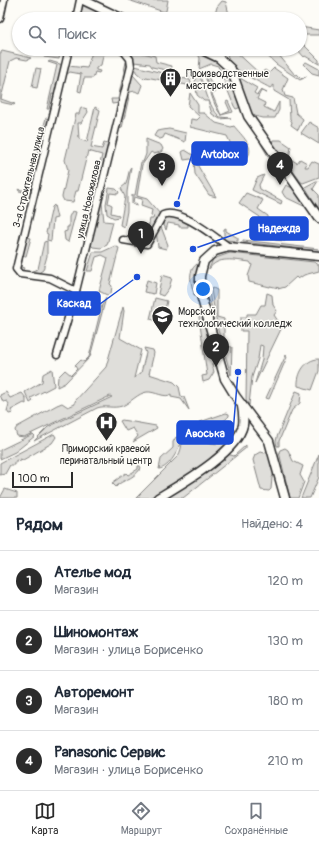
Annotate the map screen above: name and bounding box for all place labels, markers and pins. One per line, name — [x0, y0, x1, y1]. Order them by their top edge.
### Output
building icon: Производственные мастерские — [158, 66, 184, 99]
place label: Производственные мастерские — [186, 68, 269, 92]
callout: Avtobox — [192, 142, 247, 165]
pin: 4 — [267, 152, 293, 185]
pin: 3 — [149, 153, 175, 186]
callout: Надежда — [250, 217, 308, 240]
pin: 1 — [128, 221, 154, 254]
callout: Каскад — [49, 292, 100, 315]
school or university icon: Морской технологический колледж — [149, 304, 175, 337]
place label: Морской технологический колледж — [178, 306, 292, 330]
pin: 2 — [203, 334, 229, 367]
hospital icon: Приморский краевой перинатальный центр — [93, 409, 119, 442]
callout: Авоська — [177, 421, 233, 444]
place label: Приморский краевой перинатальный центр — [60, 443, 153, 467]

